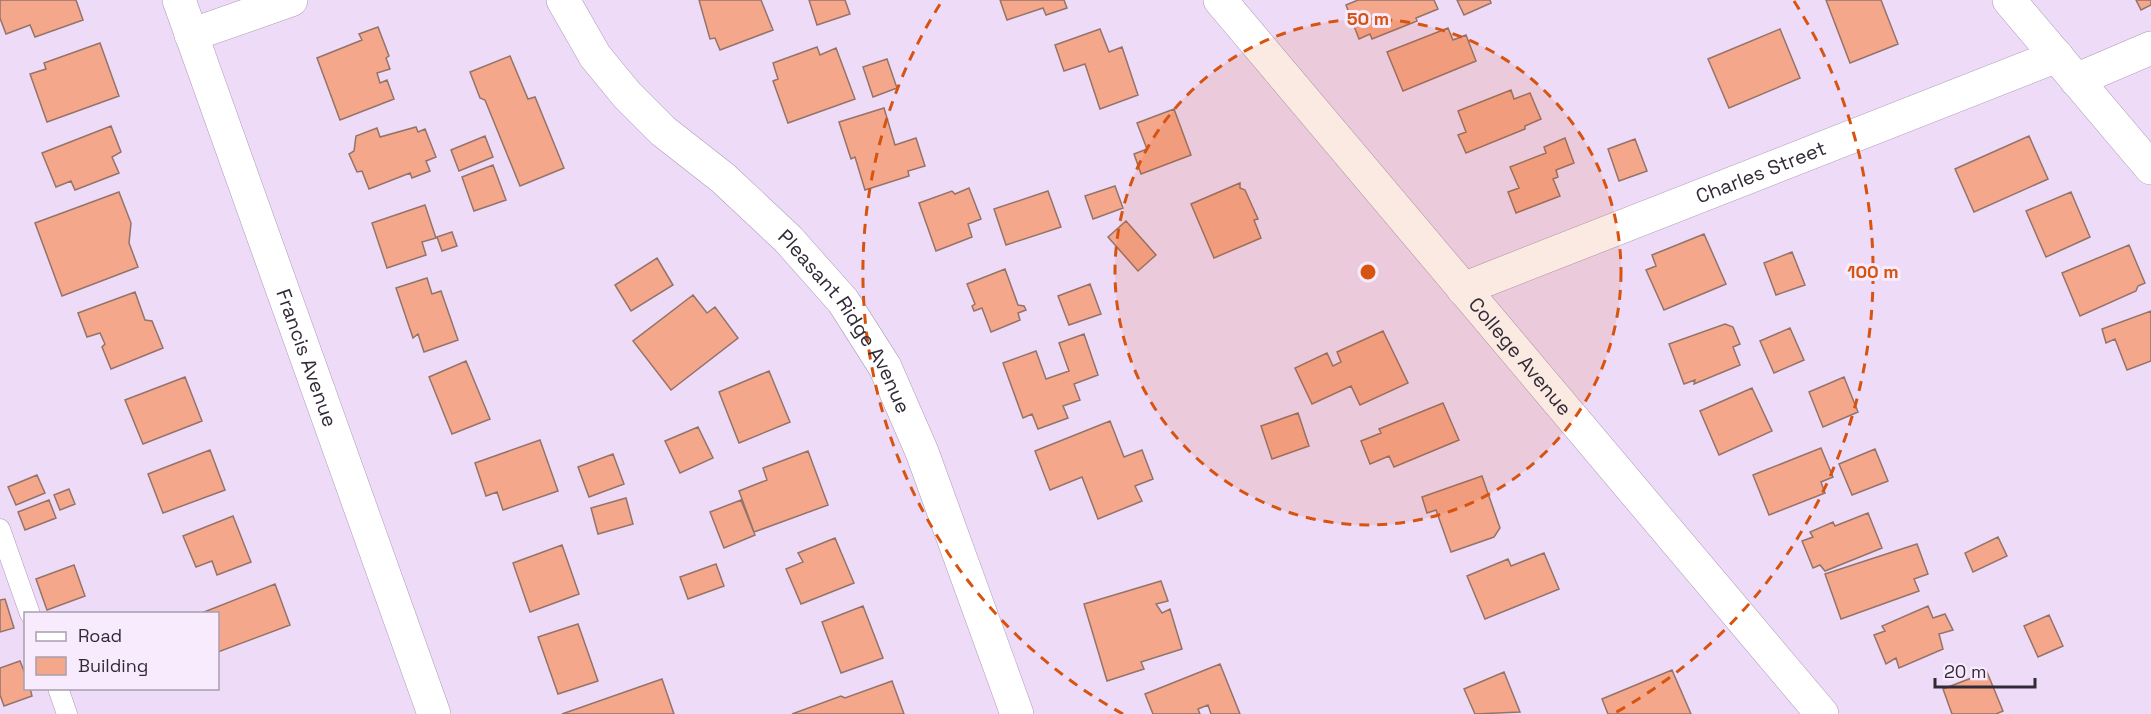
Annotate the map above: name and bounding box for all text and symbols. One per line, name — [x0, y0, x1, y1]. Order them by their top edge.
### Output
text: 50 m — [1347, 7, 1389, 30]
street label: Charles Street — [1692, 135, 1830, 209]
street label: Pleasant Ridge Avenue — [773, 224, 917, 417]
text: 100 m — [1847, 260, 1899, 283]
centre of rings — [1358, 262, 1378, 282]
street label: Francis Avenue — [270, 285, 343, 430]
street label: College Avenue — [1463, 292, 1578, 421]
legend — [24, 612, 219, 690]
text: Road — [78, 624, 122, 647]
scale bar — [1935, 651, 2036, 689]
text: Building — [78, 654, 148, 677]
text: 20 m — [1944, 660, 1987, 683]

